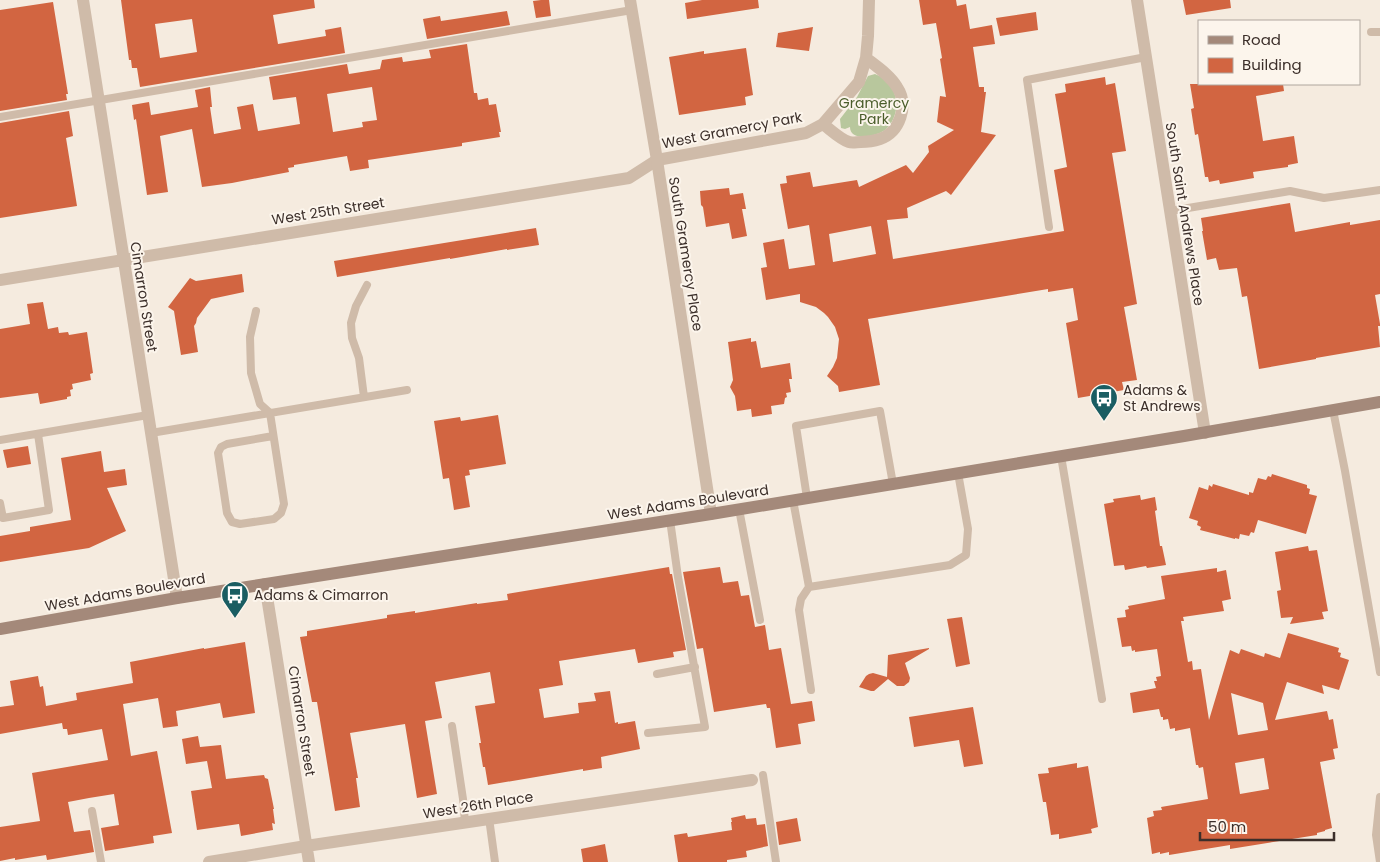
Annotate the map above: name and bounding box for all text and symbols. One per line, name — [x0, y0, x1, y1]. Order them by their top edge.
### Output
legend — [1198, 20, 1360, 85]
text: Road — [1242, 29, 1281, 50]
text: Building — [1242, 54, 1302, 75]
park label: Gramercy Park — [839, 93, 909, 129]
street label: West Gramercy Park — [660, 106, 805, 153]
street label: South Saint Andrews Place — [1161, 121, 1209, 307]
street label: South Gramercy Place — [664, 175, 708, 333]
street label: West 25th Street — [270, 192, 386, 230]
street label: Cimarron Street — [125, 241, 163, 353]
place label: Adams & St Andrews — [1123, 380, 1201, 416]
bus stop icon: Adams & St Andrews — [1089, 383, 1119, 422]
street label: West Adams Boulevard — [606, 479, 770, 525]
street label: West Adams Boulevard — [43, 568, 207, 616]
bus stop icon: Adams & Cimarron — [220, 580, 250, 619]
place label: Adams & Cimarron — [254, 585, 388, 605]
street label: Cimarron Street — [283, 665, 321, 777]
street label: West 26th Place — [421, 786, 535, 824]
scale bar — [1200, 810, 1334, 842]
text: 50 m — [1208, 816, 1246, 837]

